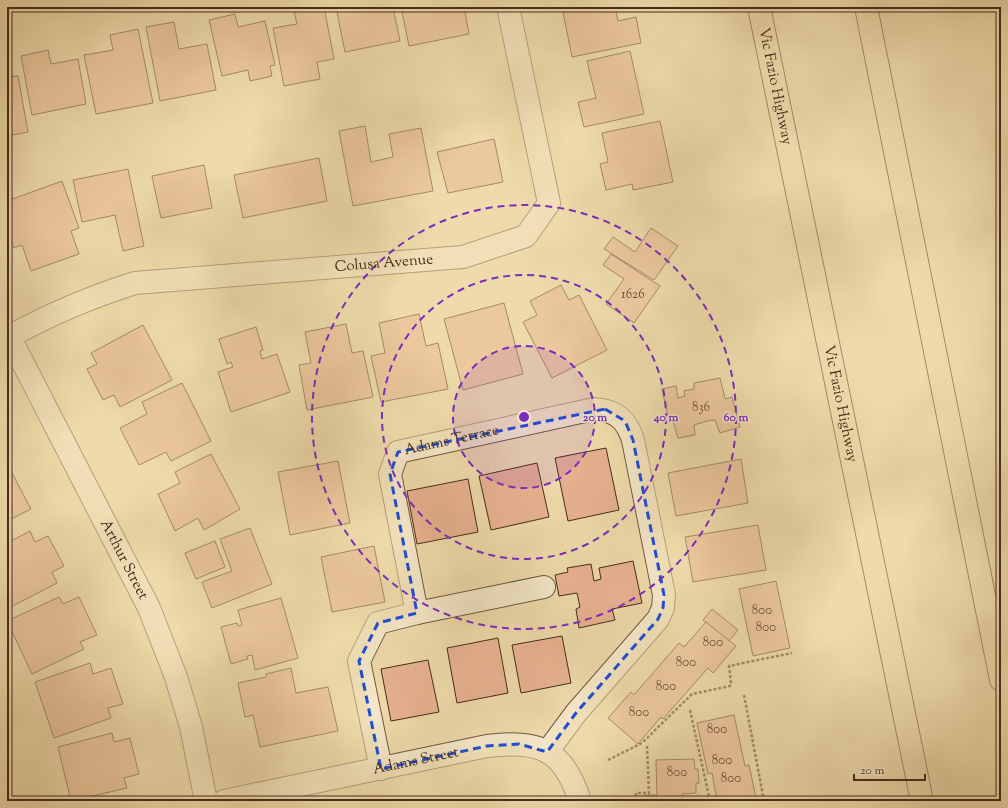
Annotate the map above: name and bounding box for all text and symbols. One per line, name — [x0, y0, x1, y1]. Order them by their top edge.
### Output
street label: Vic Fazio Highway — [753, 26, 798, 147]
street label: Colusa Avenue — [334, 249, 434, 278]
house number: 1626 — [621, 286, 645, 304]
street label: Vic Fazio Highway — [818, 343, 863, 465]
house number: 836 — [692, 399, 710, 417]
text: 20 m — [583, 409, 607, 427]
text: 40 m — [653, 409, 678, 427]
text: 60 m — [724, 409, 748, 427]
centre of rings — [517, 410, 531, 424]
street label: Adams Terrace — [402, 420, 501, 461]
street label: Arthur Street — [95, 516, 153, 603]
house number: 800 — [752, 602, 772, 620]
house number: 800 — [756, 619, 776, 637]
house number: 800 — [703, 634, 723, 652]
house number: 800 — [676, 654, 696, 672]
house number: 800 — [656, 678, 676, 696]
house number: 800 — [629, 704, 649, 722]
house number: 800 — [707, 721, 727, 739]
street label: Adams Street — [371, 742, 461, 780]
house number: 800 — [712, 752, 732, 770]
scale bar — [854, 756, 925, 782]
text: 20 m — [860, 762, 885, 780]
house number: 800 — [667, 764, 687, 782]
house number: 800 — [721, 770, 741, 788]

